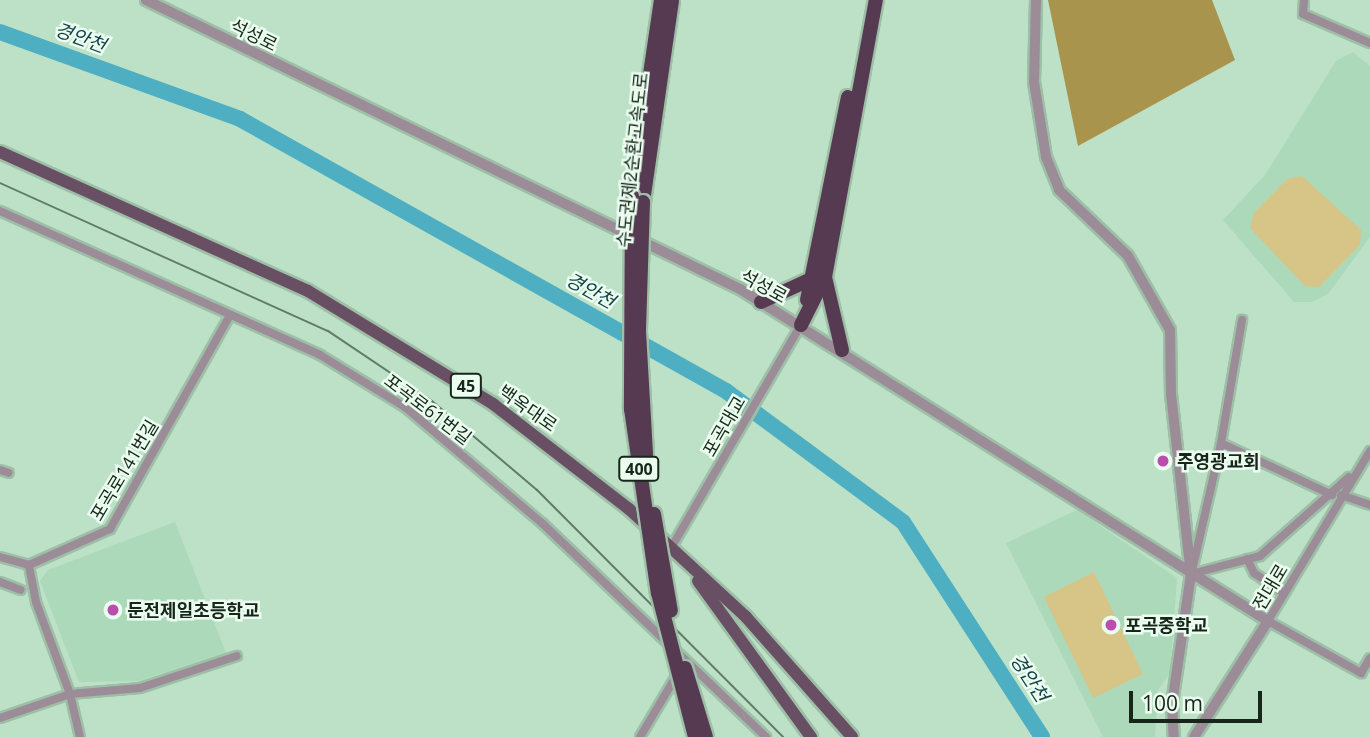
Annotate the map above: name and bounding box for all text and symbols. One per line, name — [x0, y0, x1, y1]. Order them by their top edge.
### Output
street label: 석성로 — [227, 14, 281, 56]
water label: 경안천 — [51, 18, 109, 58]
street label: 수도권제2순환고속도로 — [612, 71, 652, 249]
street label: 석성로 — [737, 265, 791, 307]
water label: 경안천 — [562, 268, 618, 314]
street label: 포곡로61번길 — [380, 369, 476, 449]
road number: 45 — [448, 374, 484, 398]
street label: 백옥대로 — [495, 380, 561, 436]
street label: 포곡대교 — [698, 392, 750, 460]
street label: 포곡로141번길 — [85, 416, 163, 524]
place label: 주영광교회 — [1177, 450, 1260, 472]
marker: 주영광교회 — [1155, 453, 1171, 469]
road number: 400 — [618, 456, 660, 482]
street label: 전대로 — [1248, 560, 1292, 614]
place label: 둔전제일초등학교 — [127, 599, 259, 621]
marker: 둔전제일초등학교 — [105, 602, 121, 618]
place label: 포곡중학교 — [1125, 614, 1208, 636]
marker: 포곡중학교 — [1103, 617, 1119, 633]
water label: 경안천 — [1005, 650, 1053, 706]
scale bar — [1132, 678, 1265, 722]
text: 100 m — [1142, 689, 1203, 717]

